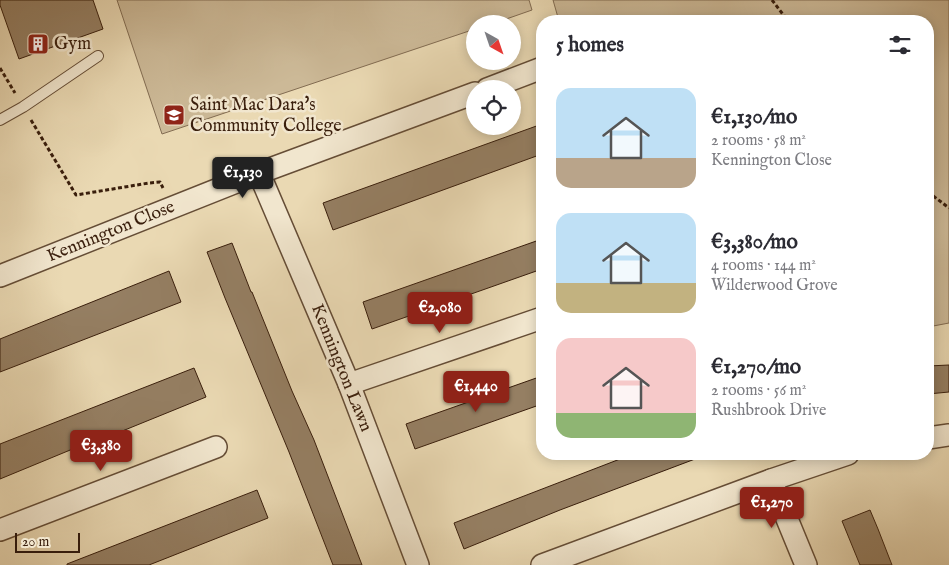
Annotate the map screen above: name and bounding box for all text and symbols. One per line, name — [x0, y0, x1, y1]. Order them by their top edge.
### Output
north arrow — [466, 15, 521, 70]
map controls — [466, 15, 521, 135]
icon: filters — [886, 31, 914, 59]
building icon: Gym — [26, 32, 50, 56]
text: 5 homes — [556, 32, 624, 59]
place label: Gym — [54, 33, 91, 56]
button: locate — [466, 80, 521, 135]
place label: Saint Mac Dara's Community College — [190, 94, 341, 138]
school or university icon: Saint Mac Dara's Community College — [162, 103, 186, 127]
text: €1,130/mo — [711, 104, 797, 131]
icon: home — [596, 108, 656, 168]
text: 2 rooms · 58 m² — [711, 131, 806, 151]
text: Kennington Close — [711, 151, 832, 171]
pin: €1,130 — [202, 156, 284, 199]
text: €1,130 — [223, 163, 263, 183]
street label: Kennington Close — [44, 196, 178, 268]
text: €3,380/mo — [711, 229, 798, 256]
icon: home — [596, 233, 656, 293]
text: 4 rooms · 144 m² — [711, 256, 816, 276]
text: Wilderwood Grove — [711, 276, 838, 296]
pin: €2,080 — [399, 292, 481, 334]
text: €2,080 — [418, 298, 462, 318]
street label: Kennington Lawn — [305, 301, 377, 436]
text: €1,270/mo — [711, 354, 801, 381]
icon: home — [596, 358, 656, 418]
pin: €1,440 — [435, 370, 517, 413]
text: €1,440 — [454, 377, 498, 397]
text: 2 rooms · 56 m² — [711, 381, 806, 401]
text: Rushbrook Drive — [711, 401, 826, 421]
pin: €3,380 — [60, 430, 142, 472]
text: €3,380 — [81, 436, 121, 456]
pin: €1,270 — [731, 486, 813, 529]
text: €1,270 — [751, 493, 793, 513]
scale bar — [15, 530, 80, 553]
text: 20 m — [22, 533, 49, 551]

